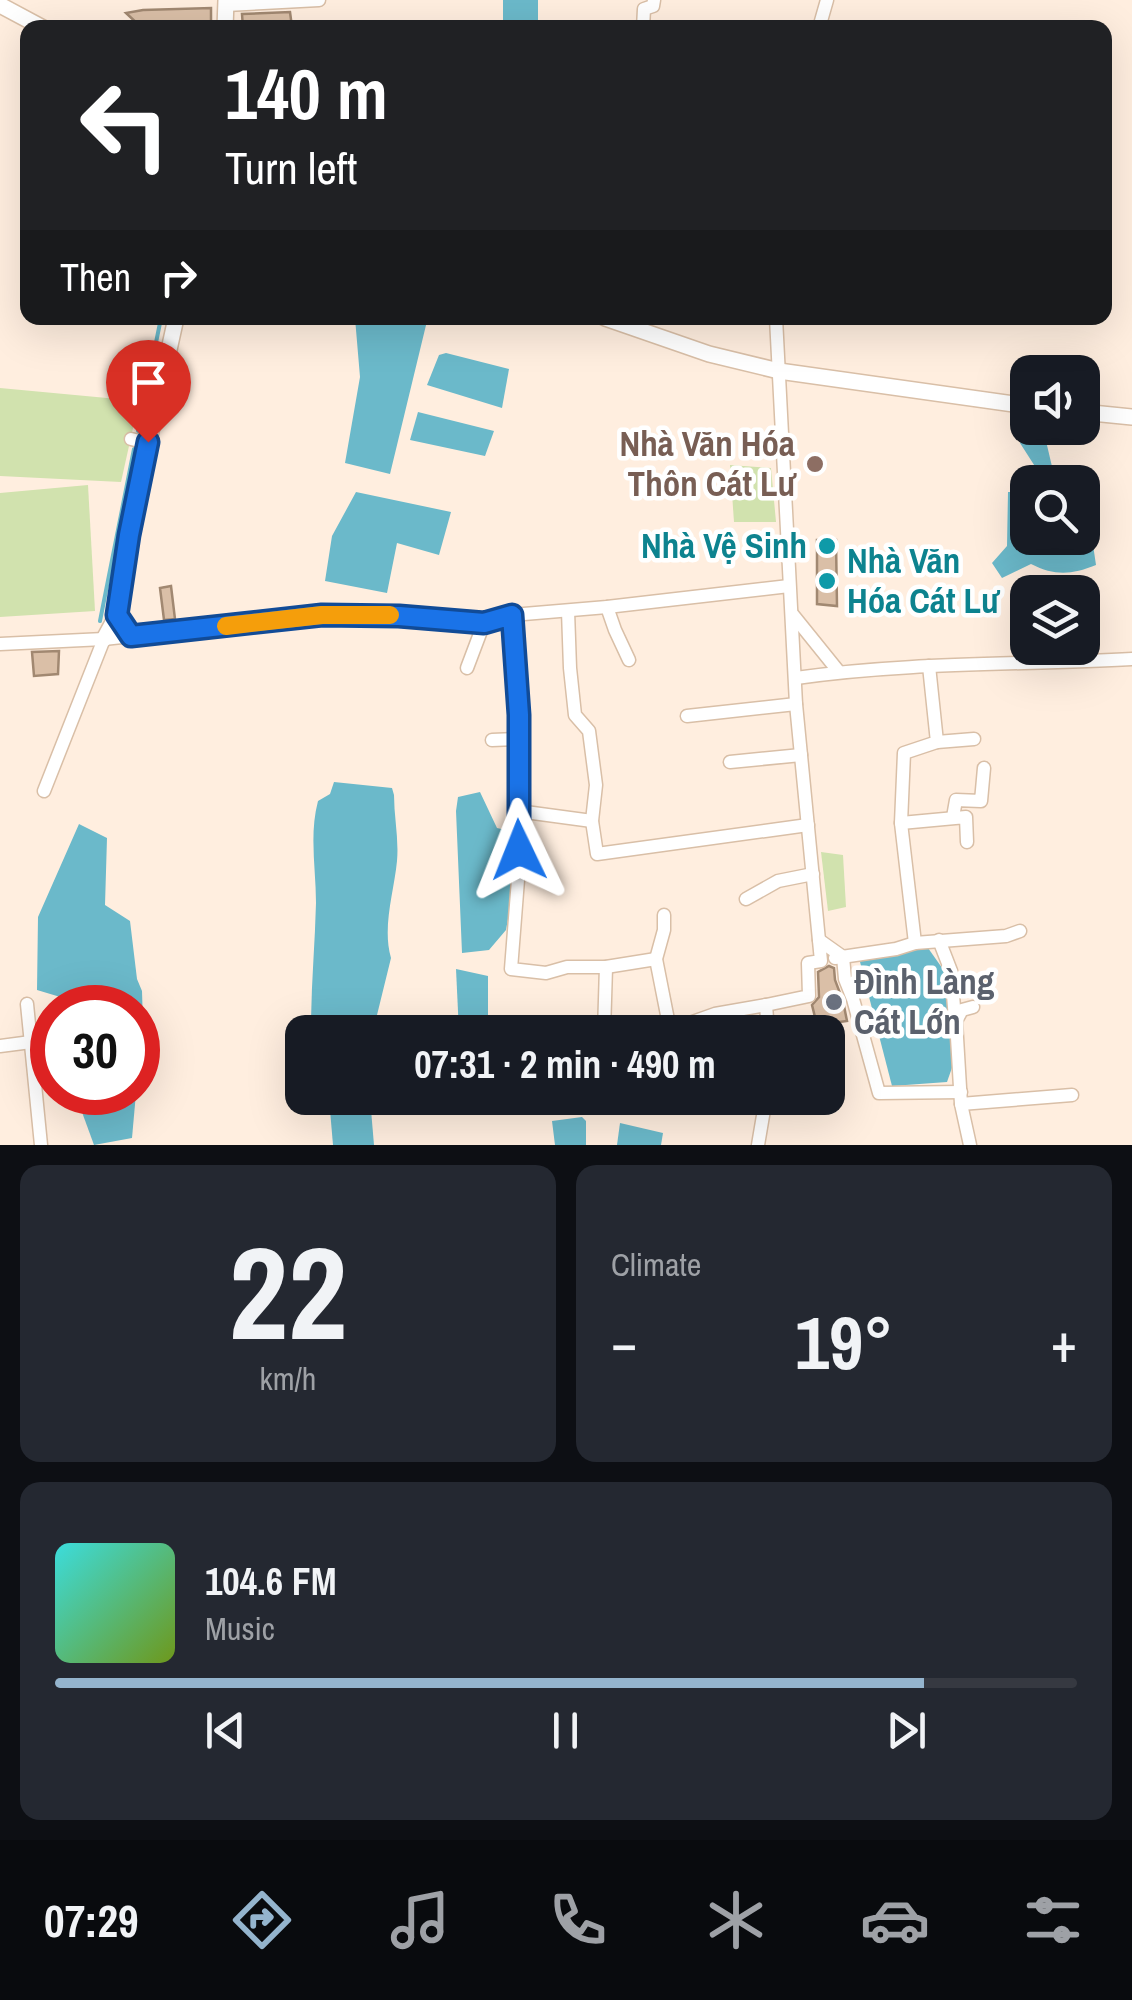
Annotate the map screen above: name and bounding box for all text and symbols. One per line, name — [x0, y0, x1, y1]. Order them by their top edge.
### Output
text: 140 m — [225, 47, 388, 141]
icon: left — [60, 60, 190, 190]
text: Turn left — [225, 137, 357, 198]
icon: right — [151, 250, 206, 305]
text: Then — [60, 252, 131, 303]
pin — [106, 340, 191, 443]
icon: arrive — [121, 355, 176, 410]
map controls — [1010, 355, 1100, 665]
button: sound — [1010, 355, 1100, 445]
place label: Nhà Văn Hóa Thôn Cát Lư — [620, 420, 797, 507]
marker: Nhà Văn Hóa Thôn Cát Lư — [804, 453, 826, 475]
button: search — [1010, 465, 1100, 555]
place label: Nhà Vệ Sinh — [641, 522, 807, 569]
marker: Nhà Vệ Sinh — [816, 535, 838, 557]
place label: Nhà Văn Hóa Cát Lư — [847, 537, 1001, 624]
marker: Nhà Văn Hóa Cát Lư — [816, 570, 838, 592]
button: layers — [1010, 575, 1100, 665]
position arrow — [467, 798, 571, 902]
place label: Đình Làng Cát Lớn — [854, 958, 995, 1045]
speed limit sign: 30 — [30, 985, 160, 1115]
marker: Đình Làng Cát Lớn — [823, 991, 845, 1013]
text: 07:31 · 2 min · 490 m — [414, 1039, 716, 1090]
text: 22 — [229, 1204, 347, 1380]
text: Climate — [611, 1243, 701, 1286]
text: 19° — [795, 1291, 893, 1392]
text: − — [611, 1305, 637, 1379]
text: + — [1051, 1305, 1077, 1379]
text: km/h — [260, 1357, 316, 1400]
text: 104.6 FM — [205, 1556, 337, 1607]
text: Music — [205, 1607, 275, 1650]
icon: previous — [198, 1703, 253, 1758]
icon: pause — [538, 1703, 593, 1758]
icon: next — [879, 1703, 934, 1758]
icon: directions — [227, 1885, 297, 1955]
icon: music — [385, 1885, 455, 1955]
icon: phone — [543, 1885, 613, 1955]
icon: climate — [701, 1885, 771, 1955]
icon: car — [860, 1885, 930, 1955]
icon: filters — [1018, 1885, 1088, 1955]
text: 07:29 — [44, 1890, 138, 1951]

